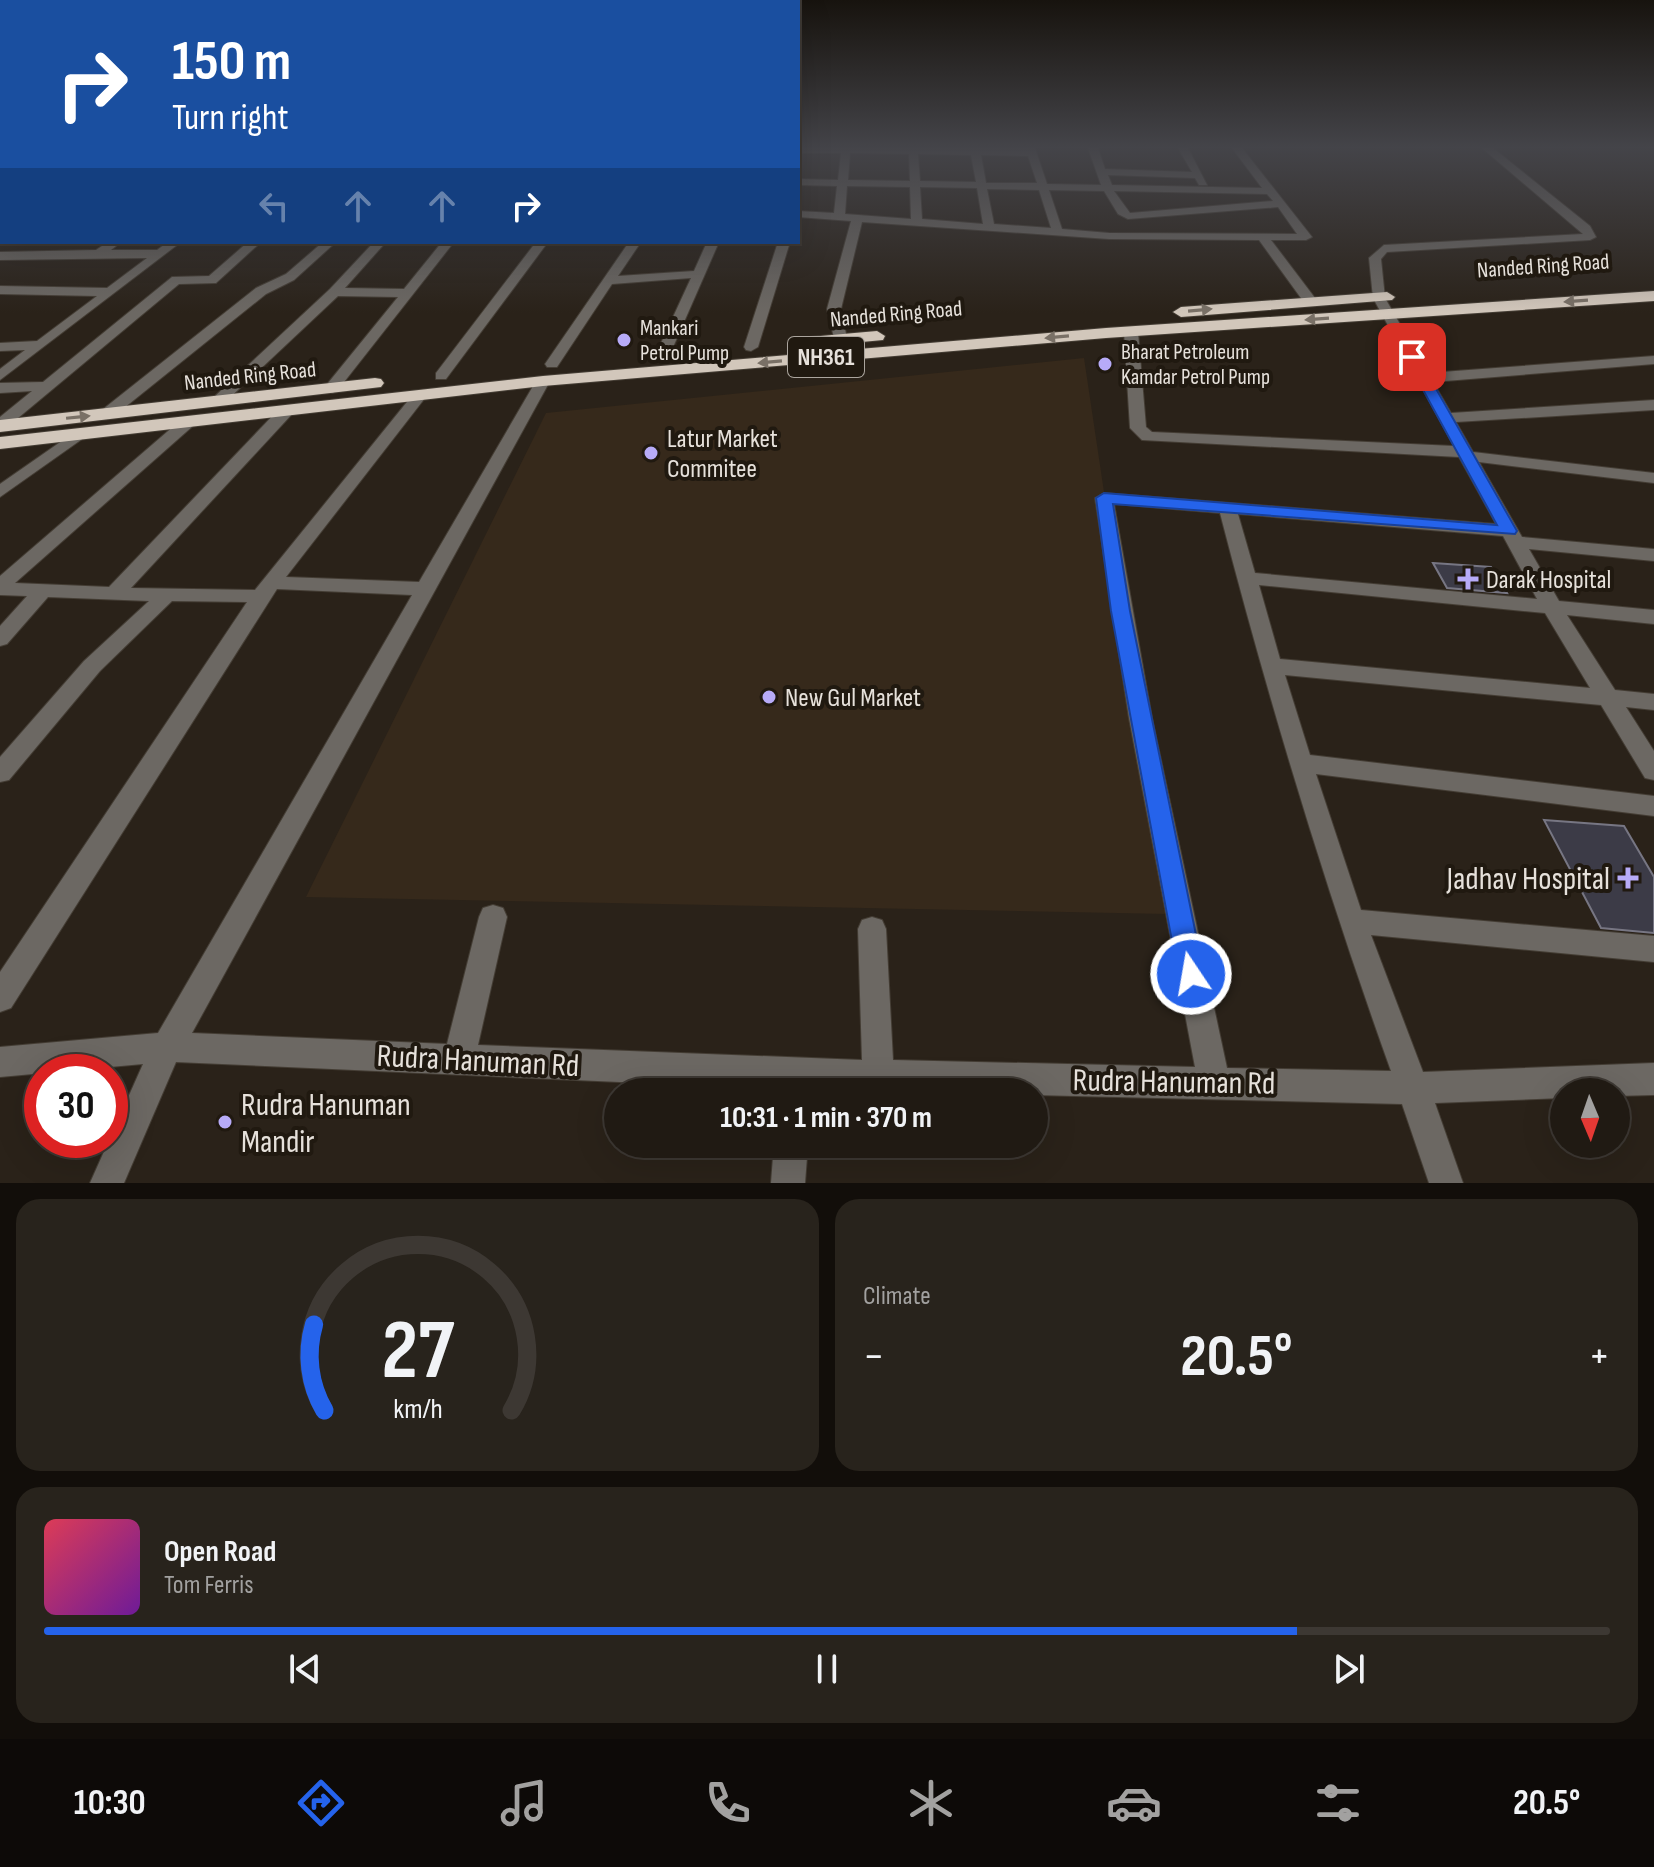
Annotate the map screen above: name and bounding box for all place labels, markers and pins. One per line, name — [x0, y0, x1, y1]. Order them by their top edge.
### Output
place label: Mankari Petrol Pump — [640, 315, 729, 367]
pin — [1378, 323, 1446, 391]
marker: Mankari Petrol Pump — [615, 331, 633, 349]
place label: Bharat Petroleum Kamdar Petrol Pump — [1121, 339, 1270, 391]
marker: Bharat Petroleum Kamdar Petrol Pump — [1096, 355, 1114, 373]
place label: Latur Market Commitee — [667, 424, 778, 485]
marker: Latur Market Commitee — [642, 444, 660, 462]
place label: Darak Hospital — [1486, 565, 1611, 596]
marker: Darak Hospital — [1457, 568, 1479, 590]
place label: New Gul Market — [785, 683, 921, 714]
marker: New Gul Market — [760, 688, 778, 706]
place label: Jadhav Hospital — [1445, 860, 1610, 899]
marker: Jadhav Hospital — [1617, 867, 1639, 889]
place label: Rudra Hanuman Mandir — [241, 1086, 411, 1162]
marker: Rudra Hanuman Mandir — [216, 1113, 234, 1131]

